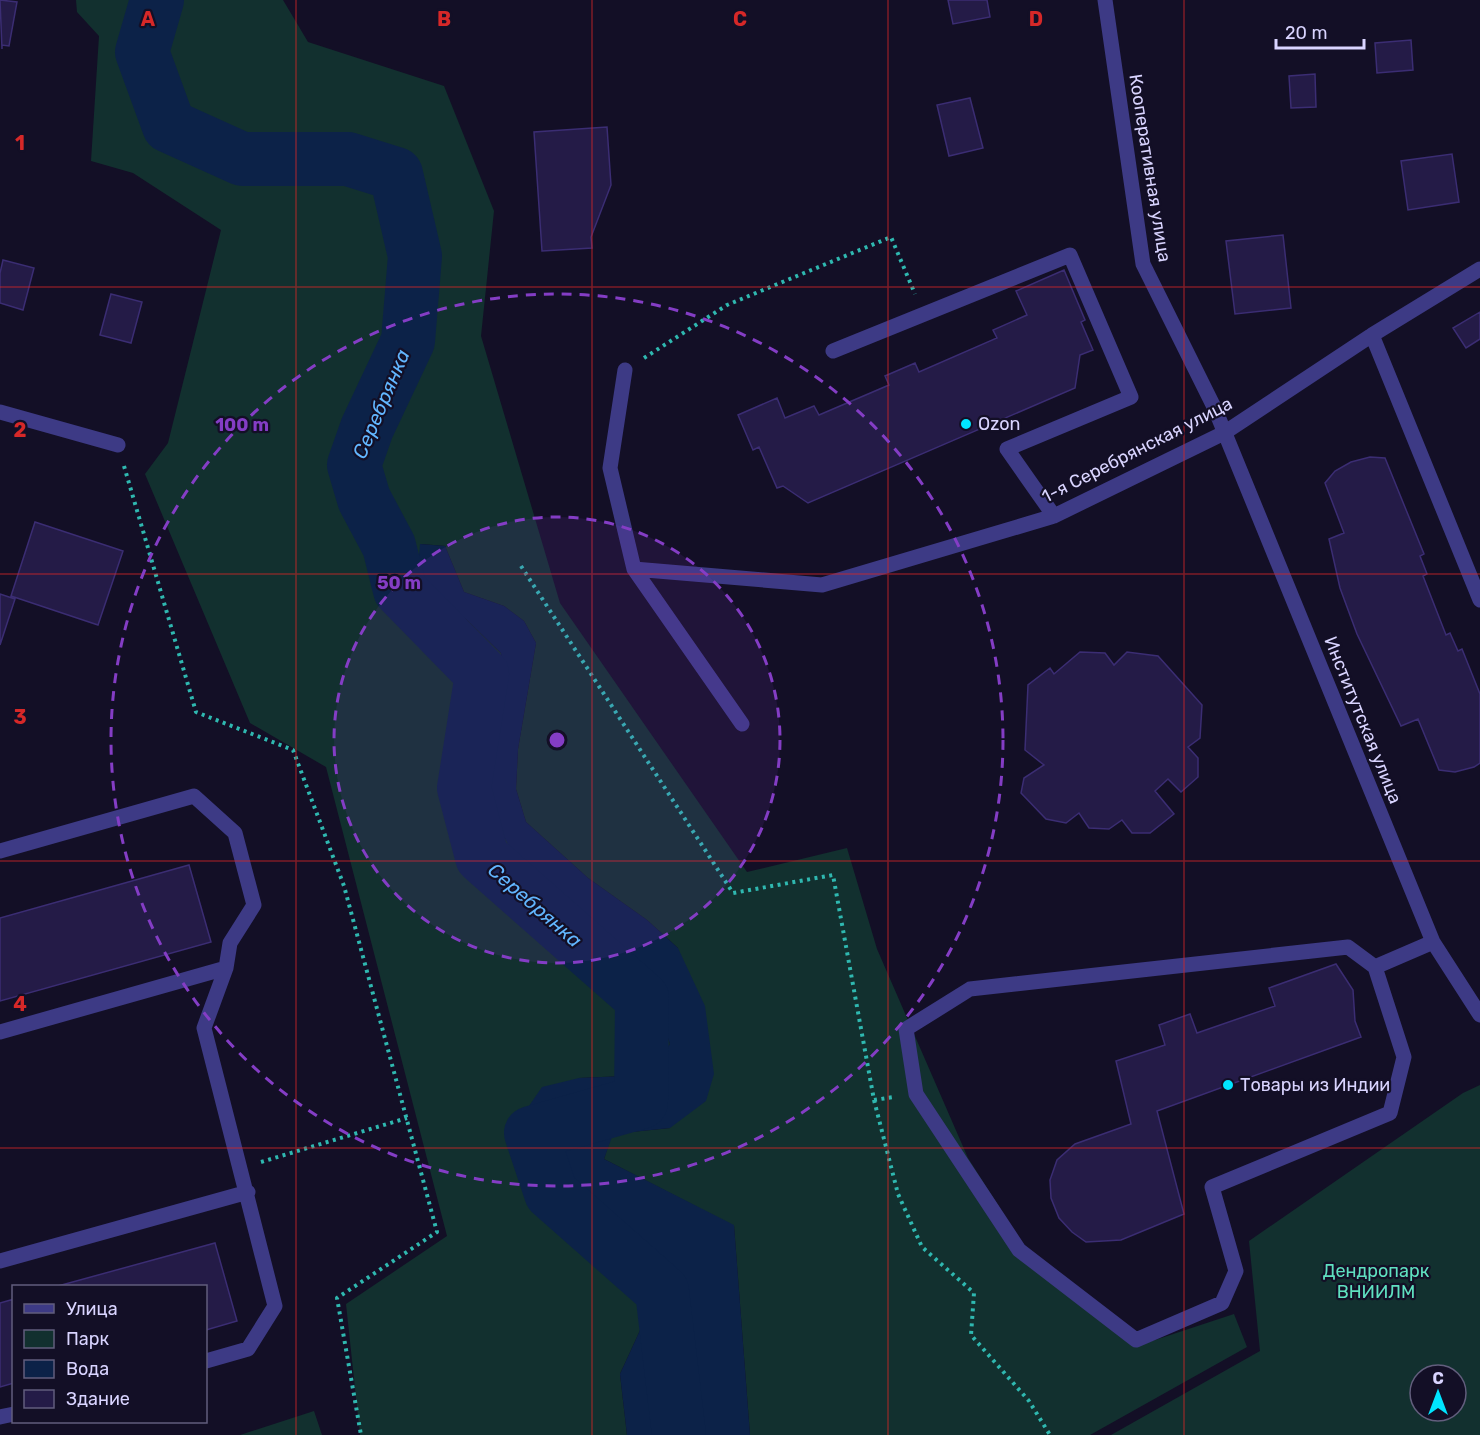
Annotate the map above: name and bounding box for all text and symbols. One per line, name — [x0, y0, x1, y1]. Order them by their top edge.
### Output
text: A — [141, 7, 156, 31]
text: B — [437, 7, 451, 31]
text: C — [733, 7, 747, 31]
text: D — [1029, 7, 1043, 31]
scale bar — [1276, 12, 1364, 50]
text: 20 m — [1285, 22, 1327, 44]
street label: Кооперативная улица — [1124, 72, 1176, 264]
text: 1 — [15, 131, 25, 155]
water label: Серебрянка — [347, 346, 415, 462]
street label: 1-я Серебрянская улица — [1038, 392, 1236, 508]
place label: Ozon — [978, 413, 1020, 435]
text: 100 m — [215, 414, 269, 436]
marker: Ozon — [959, 417, 973, 431]
text: 2 — [14, 418, 27, 442]
text: 50 m — [377, 572, 421, 594]
street label: Институтская улица — [1319, 633, 1407, 807]
text: 3 — [13, 705, 27, 729]
centre of rings — [547, 730, 567, 750]
water label: Серебрянка — [483, 858, 587, 952]
text: 4 — [13, 992, 27, 1016]
place label: Товары из Индии — [1240, 1074, 1390, 1096]
marker: Товары из Индии — [1221, 1078, 1235, 1092]
park label: Дендропарк ВНИИЛМ — [1323, 1260, 1430, 1303]
legend — [12, 1285, 207, 1423]
text: Улица — [66, 1298, 118, 1320]
text: Парк — [66, 1328, 110, 1350]
text: Вода — [66, 1358, 109, 1380]
north arrow — [1408, 1363, 1468, 1423]
text: С — [1432, 1369, 1444, 1388]
text: Здание — [66, 1388, 130, 1410]

